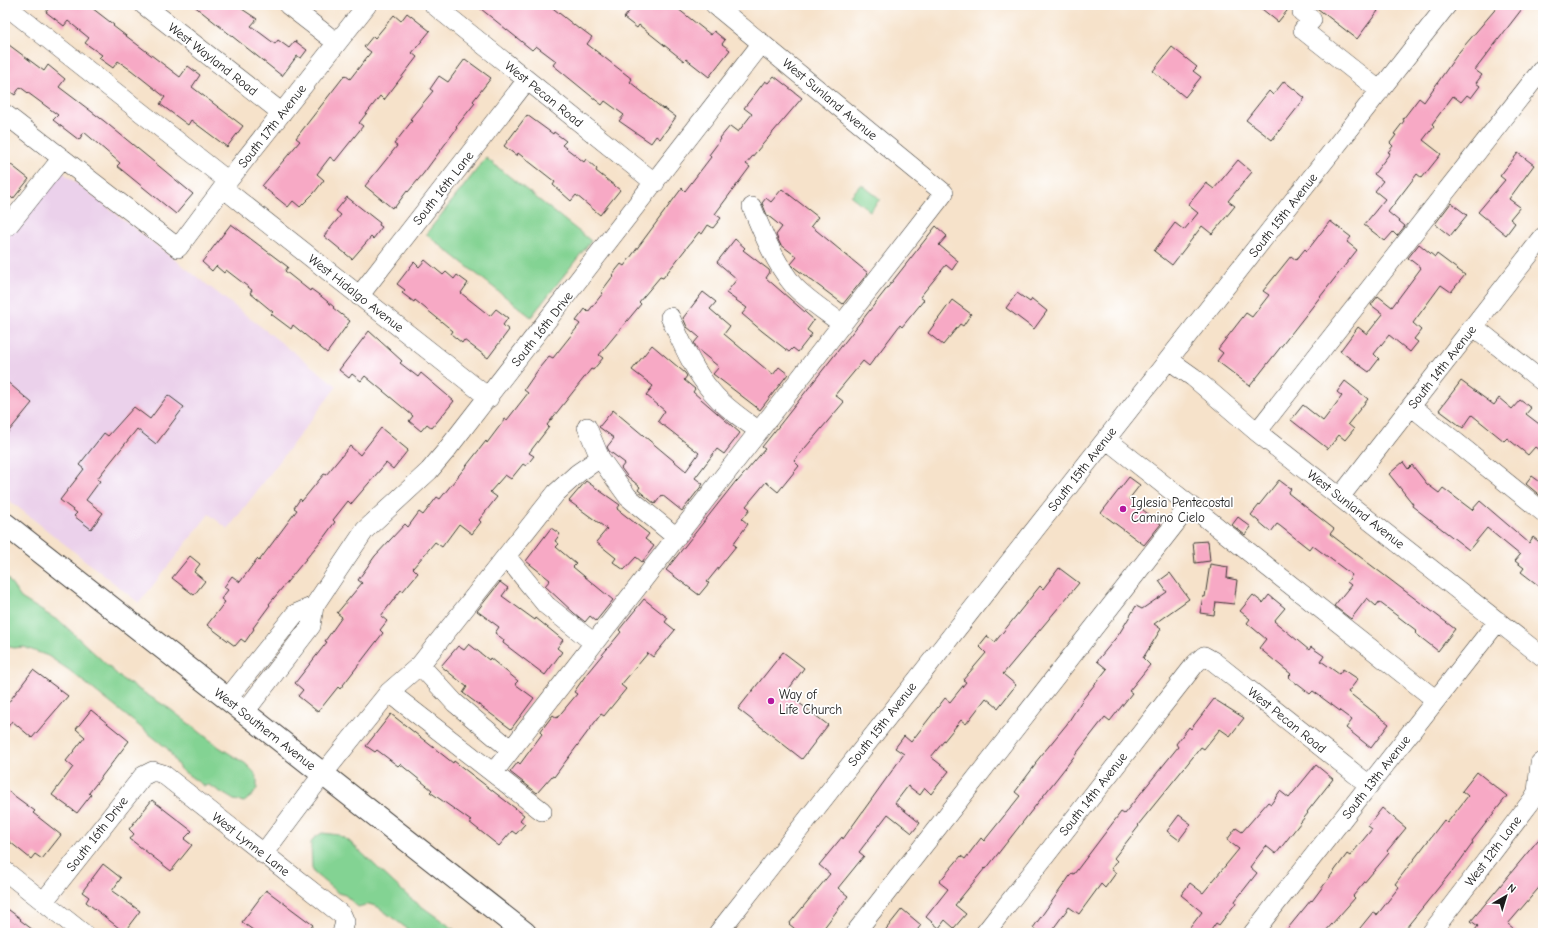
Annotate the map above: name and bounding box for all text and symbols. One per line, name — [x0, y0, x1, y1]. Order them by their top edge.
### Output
street label: West Wayland Road — [165, 19, 261, 99]
street label: West Sunland Avenue — [780, 55, 881, 143]
street label: West Pecan Road — [502, 58, 586, 130]
street label: South 17th Avenue — [235, 81, 309, 171]
street label: South 16th Lane — [409, 148, 477, 228]
street label: South 15th Avenue — [1246, 170, 1321, 260]
street label: West Hidalgo Avenue — [305, 251, 407, 335]
street label: South 16th Drive — [508, 288, 576, 369]
street label: South 14th Avenue — [1405, 322, 1480, 412]
street label: South 15th Avenue — [1045, 424, 1120, 514]
street label: West Sunland Avenue — [1305, 466, 1408, 552]
place label: Iglesia Pentecostal Camino Cielo — [1131, 495, 1233, 525]
marker: Iglesia Pentecostal Camino Cielo — [1118, 504, 1128, 514]
street label: South 15th Avenue — [845, 679, 920, 769]
street label: West Pecan Road — [1245, 684, 1329, 756]
street label: West Southern Avenue — [211, 685, 319, 774]
place label: Way of Life Church — [779, 687, 842, 717]
marker: Way of Life Church — [766, 696, 776, 706]
street label: South 13th Avenue — [1339, 732, 1414, 822]
street label: South 14th Avenue — [1056, 749, 1131, 839]
street label: South 16th Drive — [63, 793, 131, 874]
street label: West Lynne Lane — [209, 809, 293, 879]
street label: West 12th Lane — [1462, 813, 1525, 889]
north arrow — [1486, 876, 1526, 916]
text: N — [1505, 881, 1519, 896]

